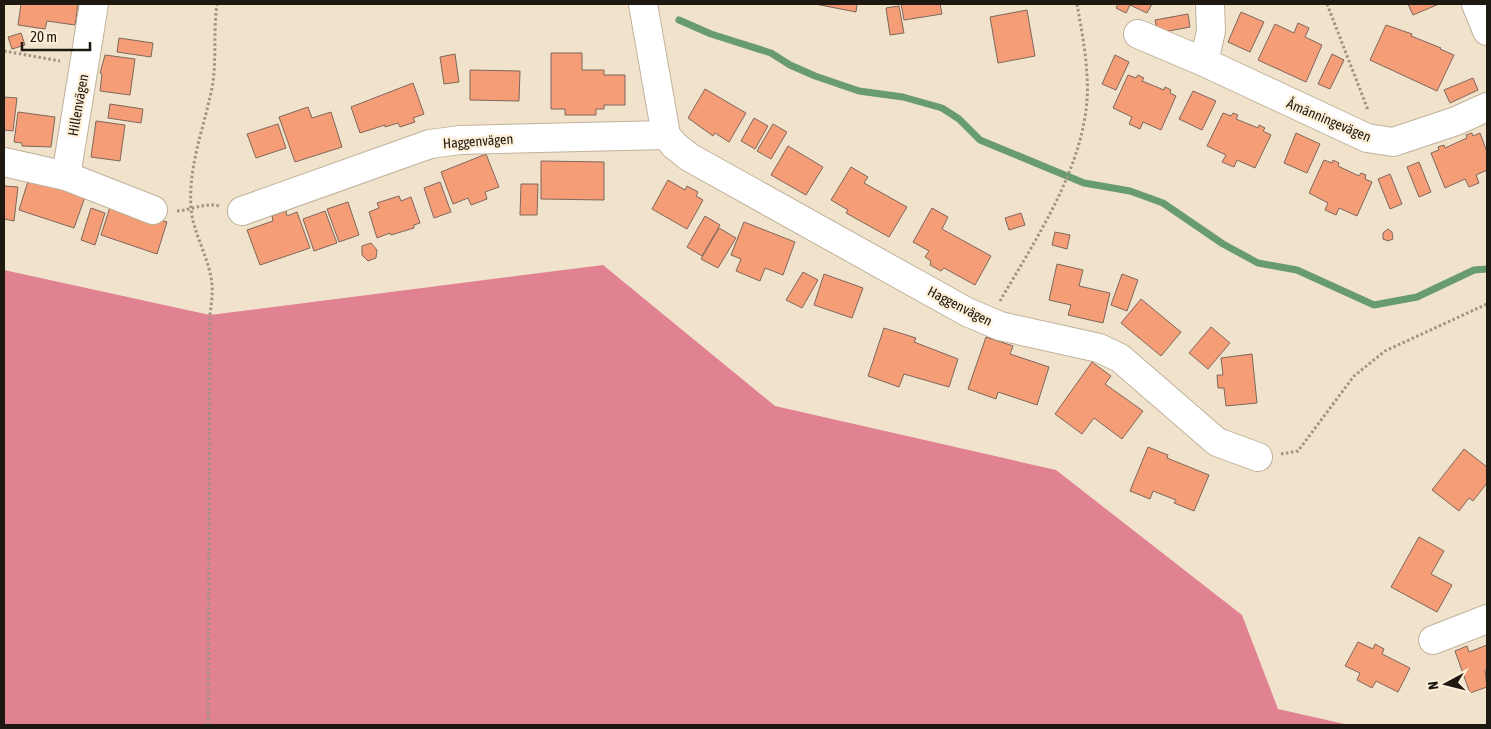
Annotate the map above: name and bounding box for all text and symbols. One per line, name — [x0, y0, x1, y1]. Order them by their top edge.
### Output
scale bar — [22, 20, 90, 52]
text: 20 m — [30, 28, 57, 45]
street label: Hillenvägen — [65, 73, 91, 137]
street label: Åmänningevägen — [1284, 94, 1374, 145]
street label: Haggenvägen — [442, 131, 514, 151]
street label: Haggenvägen — [925, 283, 995, 329]
north arrow — [1421, 659, 1471, 709]
text: N — [1425, 681, 1442, 691]

